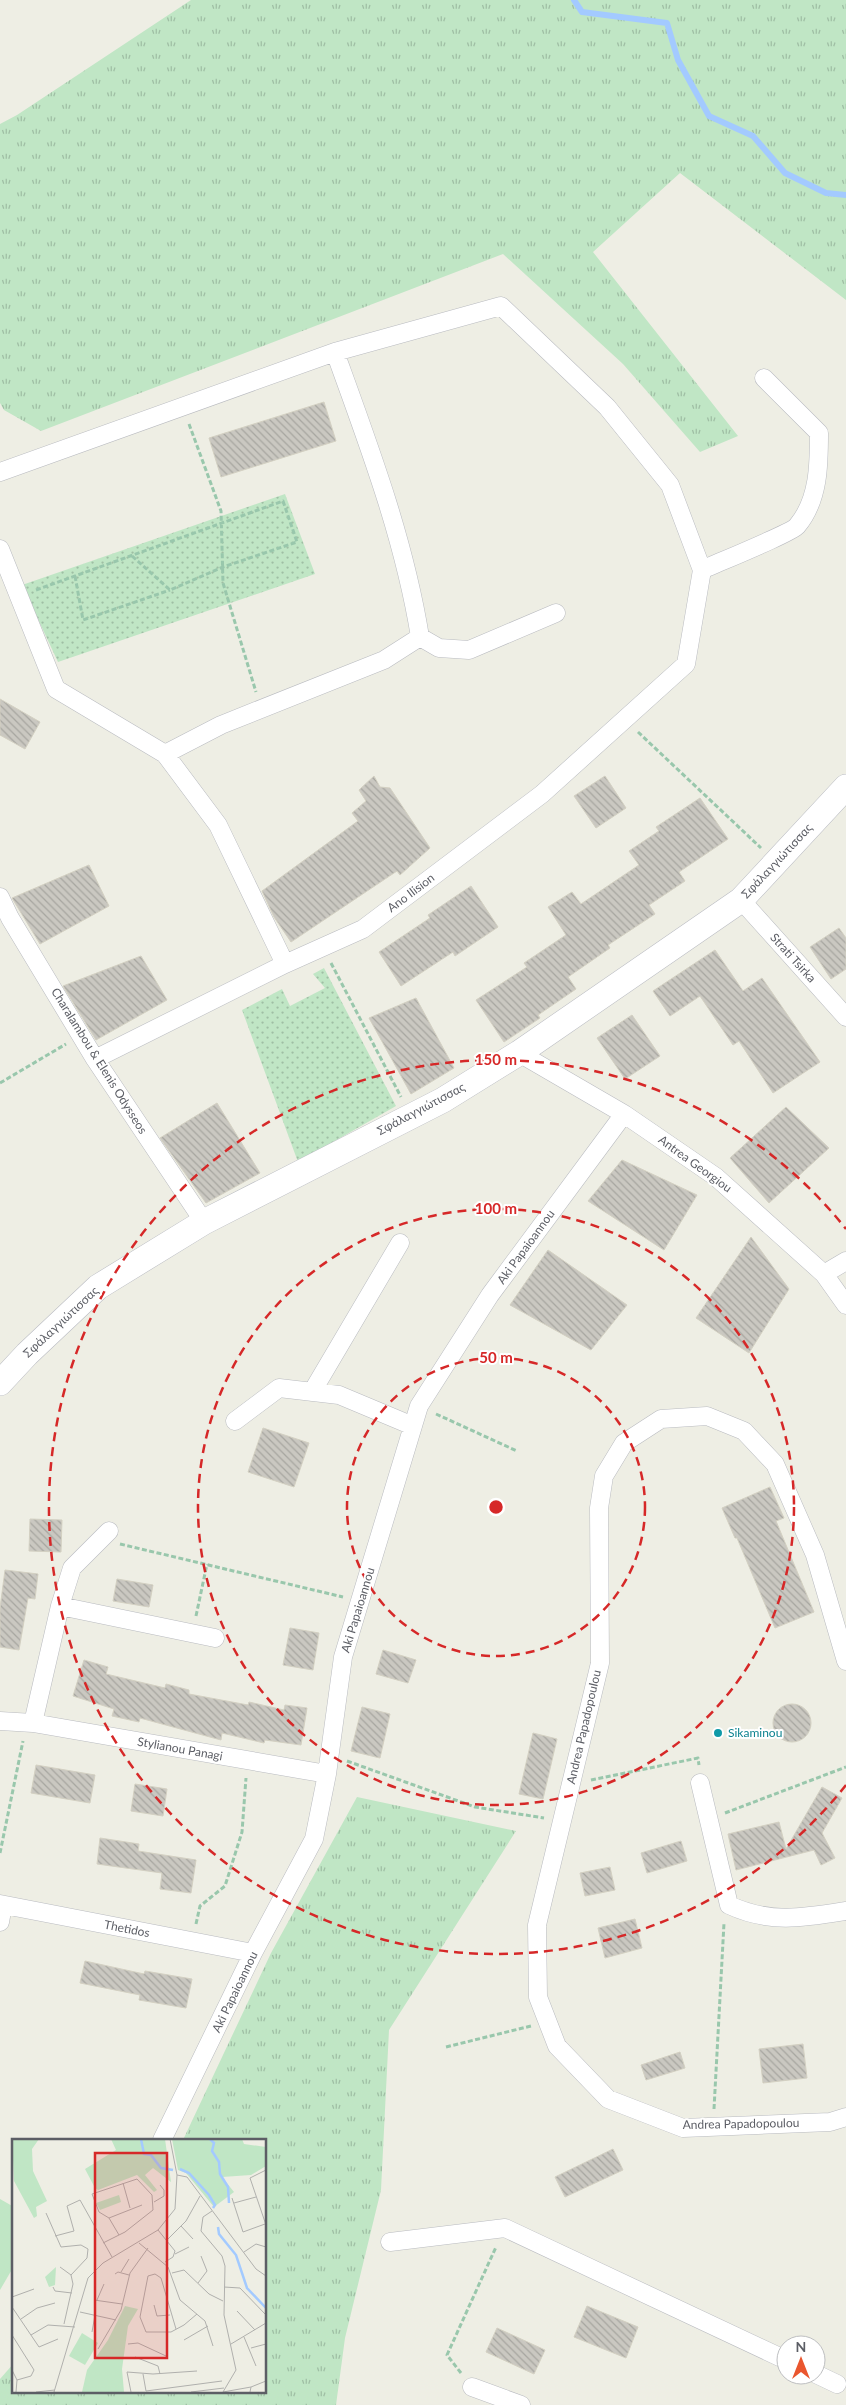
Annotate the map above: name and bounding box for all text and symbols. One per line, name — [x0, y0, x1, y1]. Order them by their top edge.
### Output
street label: Σφάλαγγιώτισσας — [738, 820, 816, 901]
street label: Ano Ilision — [384, 870, 437, 915]
street label: Strati Tsirka — [767, 930, 819, 985]
street label: Charalambou & Elenis Odysseos — [48, 985, 151, 1137]
text: 150 m — [475, 1050, 517, 1068]
street label: Σφάλαγγιώτισσας — [374, 1079, 468, 1138]
street label: Antrea Georgiou — [656, 1132, 735, 1195]
text: 100 m — [475, 1199, 517, 1217]
street label: Aki Papaioannou — [494, 1207, 558, 1287]
street label: Σφάλαγγιώτισσας — [20, 1283, 102, 1360]
text: 50 m — [479, 1348, 513, 1366]
centre of rings — [487, 1498, 505, 1516]
street label: Aki Papaioannou — [337, 1565, 378, 1654]
street label: Andrea Papadopoulou — [563, 1668, 604, 1785]
place label: Sikaminou — [728, 1725, 782, 1740]
marker: Sikaminou — [712, 1727, 724, 1739]
street label: Stylianou Panagi — [136, 1734, 224, 1763]
street label: Thetidos — [103, 1917, 151, 1940]
street label: Aki Papaioannou — [208, 1949, 261, 2035]
street label: Andrea Papadopoulou — [682, 2115, 799, 2132]
inset map — [12, 2139, 266, 2392]
north arrow — [776, 2335, 826, 2385]
text: N — [796, 2338, 806, 2355]

